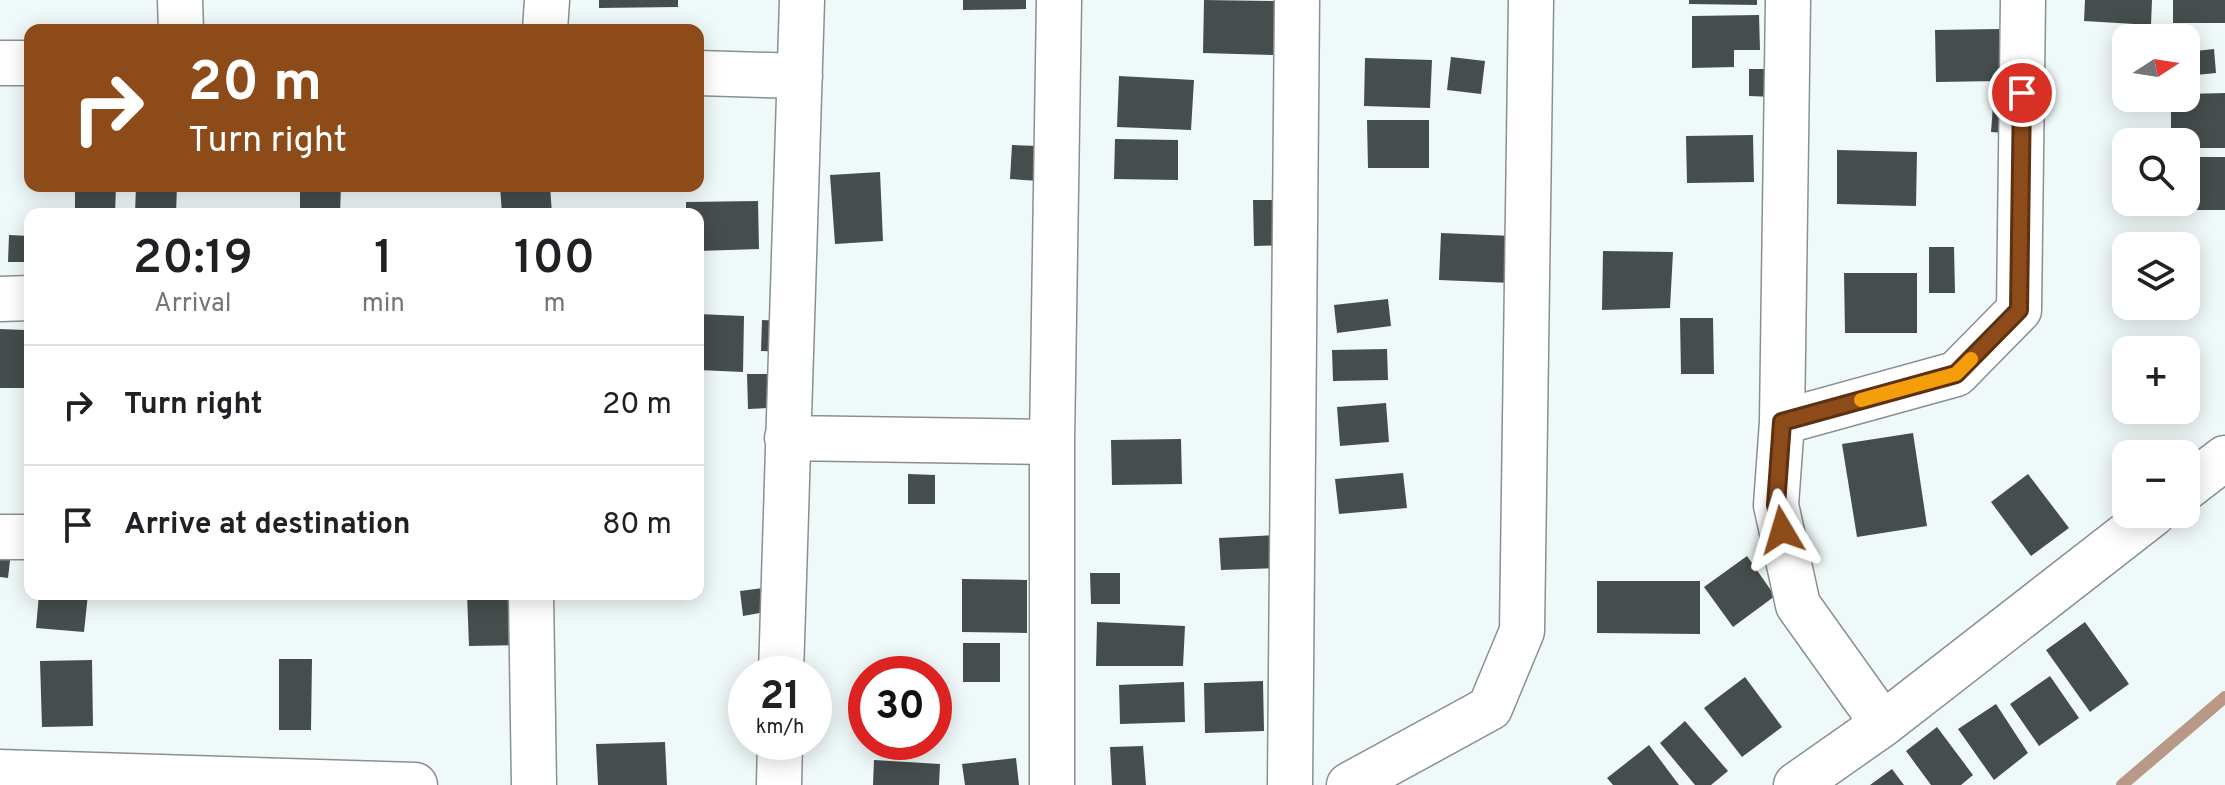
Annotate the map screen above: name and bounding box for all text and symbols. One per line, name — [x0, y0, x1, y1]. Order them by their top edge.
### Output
north arrow — [2112, 24, 2200, 112]
map controls — [2112, 24, 2200, 528]
text: 20 m — [188, 50, 322, 120]
icon: right — [56, 56, 160, 160]
pin — [1988, 59, 2056, 127]
icon: arrive — [2000, 71, 2044, 115]
text: Turn right — [188, 119, 347, 165]
button: search — [2112, 128, 2200, 216]
text: 20:19 — [133, 230, 253, 290]
text: 1 — [374, 230, 393, 290]
text: 100 — [514, 230, 595, 290]
button: layers — [2112, 232, 2200, 320]
text: Arrival — [154, 288, 232, 321]
text: min — [362, 288, 405, 321]
text: m — [543, 288, 565, 321]
button: + — [2112, 336, 2200, 424]
icon: right — [56, 383, 100, 427]
text: Turn right — [124, 387, 262, 424]
text: 20 m — [602, 387, 672, 424]
button: − — [2112, 440, 2200, 528]
position arrow — [1740, 488, 1824, 572]
icon: arrive — [56, 503, 100, 547]
text: Arrive at destination — [124, 507, 410, 544]
text: 80 m — [602, 507, 672, 544]
speed limit sign: 30 — [848, 656, 952, 760]
text: 21 — [760, 673, 800, 723]
text: km/h — [756, 715, 804, 741]

